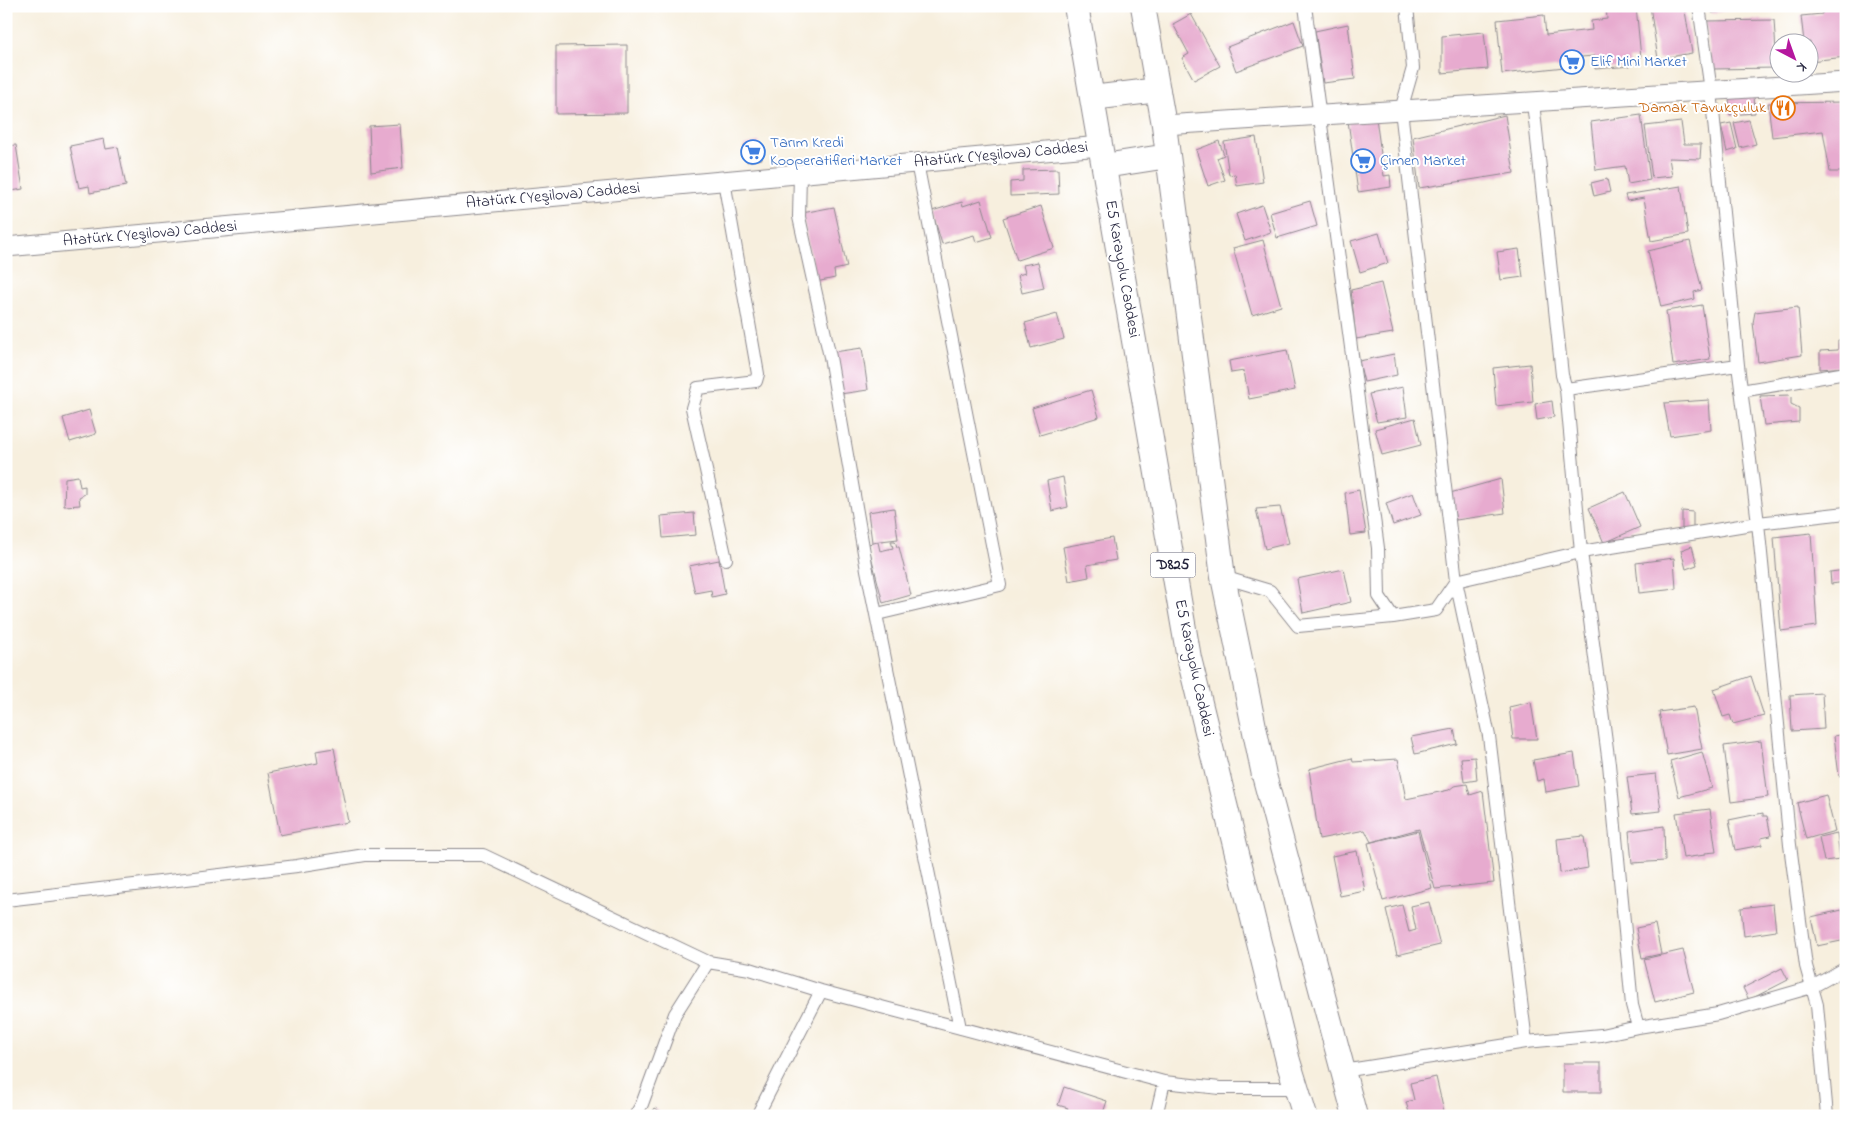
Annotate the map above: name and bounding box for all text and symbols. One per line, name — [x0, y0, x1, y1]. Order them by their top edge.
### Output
north arrow — [1770, 32, 1820, 82]
supermarket icon: Elif Mini Market — [1559, 49, 1585, 75]
place label: Elif Mini Market — [1590, 50, 1688, 74]
text: K — [1791, 57, 1811, 78]
restaurant icon: Damak Tavukçuluk — [1770, 95, 1796, 121]
place label: Damak Tavukçuluk — [1637, 96, 1767, 120]
place label: Tarım Kredi Kooperatifleri Market — [770, 131, 903, 173]
street label: Atatürk (Yeşilova) Caddesi — [913, 135, 1089, 175]
supermarket icon: Tarım Kredi Kooperatifleri Market — [740, 139, 766, 165]
supermarket icon: Çimen Market — [1350, 148, 1376, 174]
place label: Çimen Market — [1380, 149, 1467, 173]
street label: Atatürk (Yeşilova) Caddesi — [465, 176, 641, 216]
street label: E5 Karayolu Caddesi — [1098, 198, 1146, 340]
street label: Atatürk (Yeşilova) Caddesi — [62, 214, 238, 254]
road number: D825 — [1150, 552, 1196, 578]
street label: E5 Karayolu Caddesi — [1168, 597, 1220, 739]

